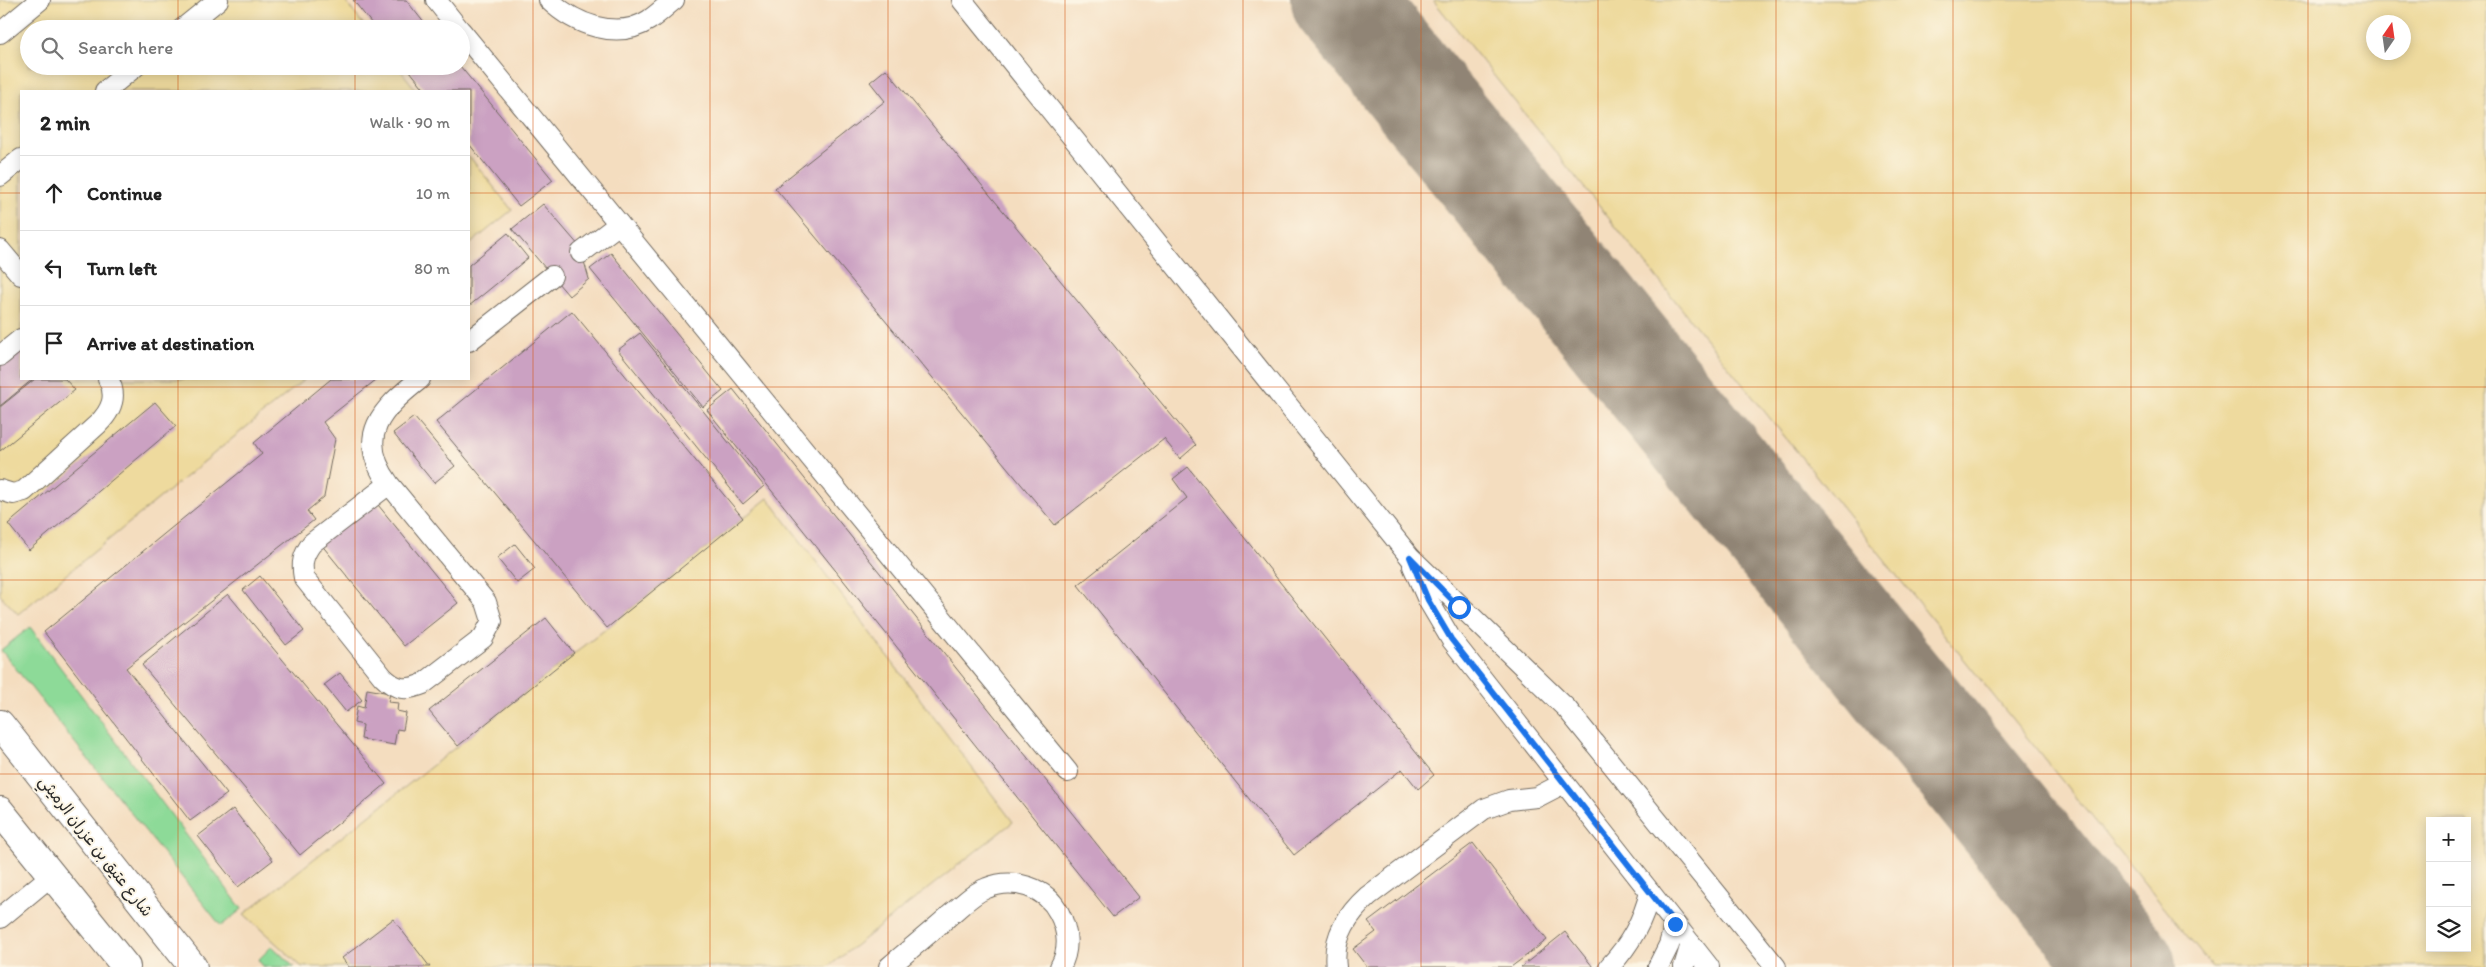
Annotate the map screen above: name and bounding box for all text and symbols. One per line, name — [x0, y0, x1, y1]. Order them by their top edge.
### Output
north arrow — [2366, 15, 2411, 60]
search box — [20, 20, 470, 75]
icon: search — [38, 34, 66, 62]
text: Search here — [78, 36, 173, 59]
text: 2 min — [40, 110, 90, 135]
text: Walk · 90 m — [370, 113, 450, 132]
icon: ahead — [40, 179, 68, 207]
text: Continue — [87, 182, 162, 205]
text: 10 m — [416, 184, 450, 203]
icon: left — [40, 254, 68, 282]
text: Turn left — [87, 257, 157, 280]
text: 80 m — [414, 259, 450, 278]
icon: arrive — [40, 329, 68, 357]
text: Arrive at destination — [87, 332, 254, 355]
route start — [1448, 596, 1471, 619]
street label: شارع عتيق بن عزران الرميثي — [31, 772, 157, 923]
map controls — [2426, 817, 2471, 952]
button: + — [2426, 817, 2471, 862]
button: − — [2426, 862, 2471, 907]
button: layers — [2426, 907, 2471, 952]
route end — [1664, 913, 1687, 936]

